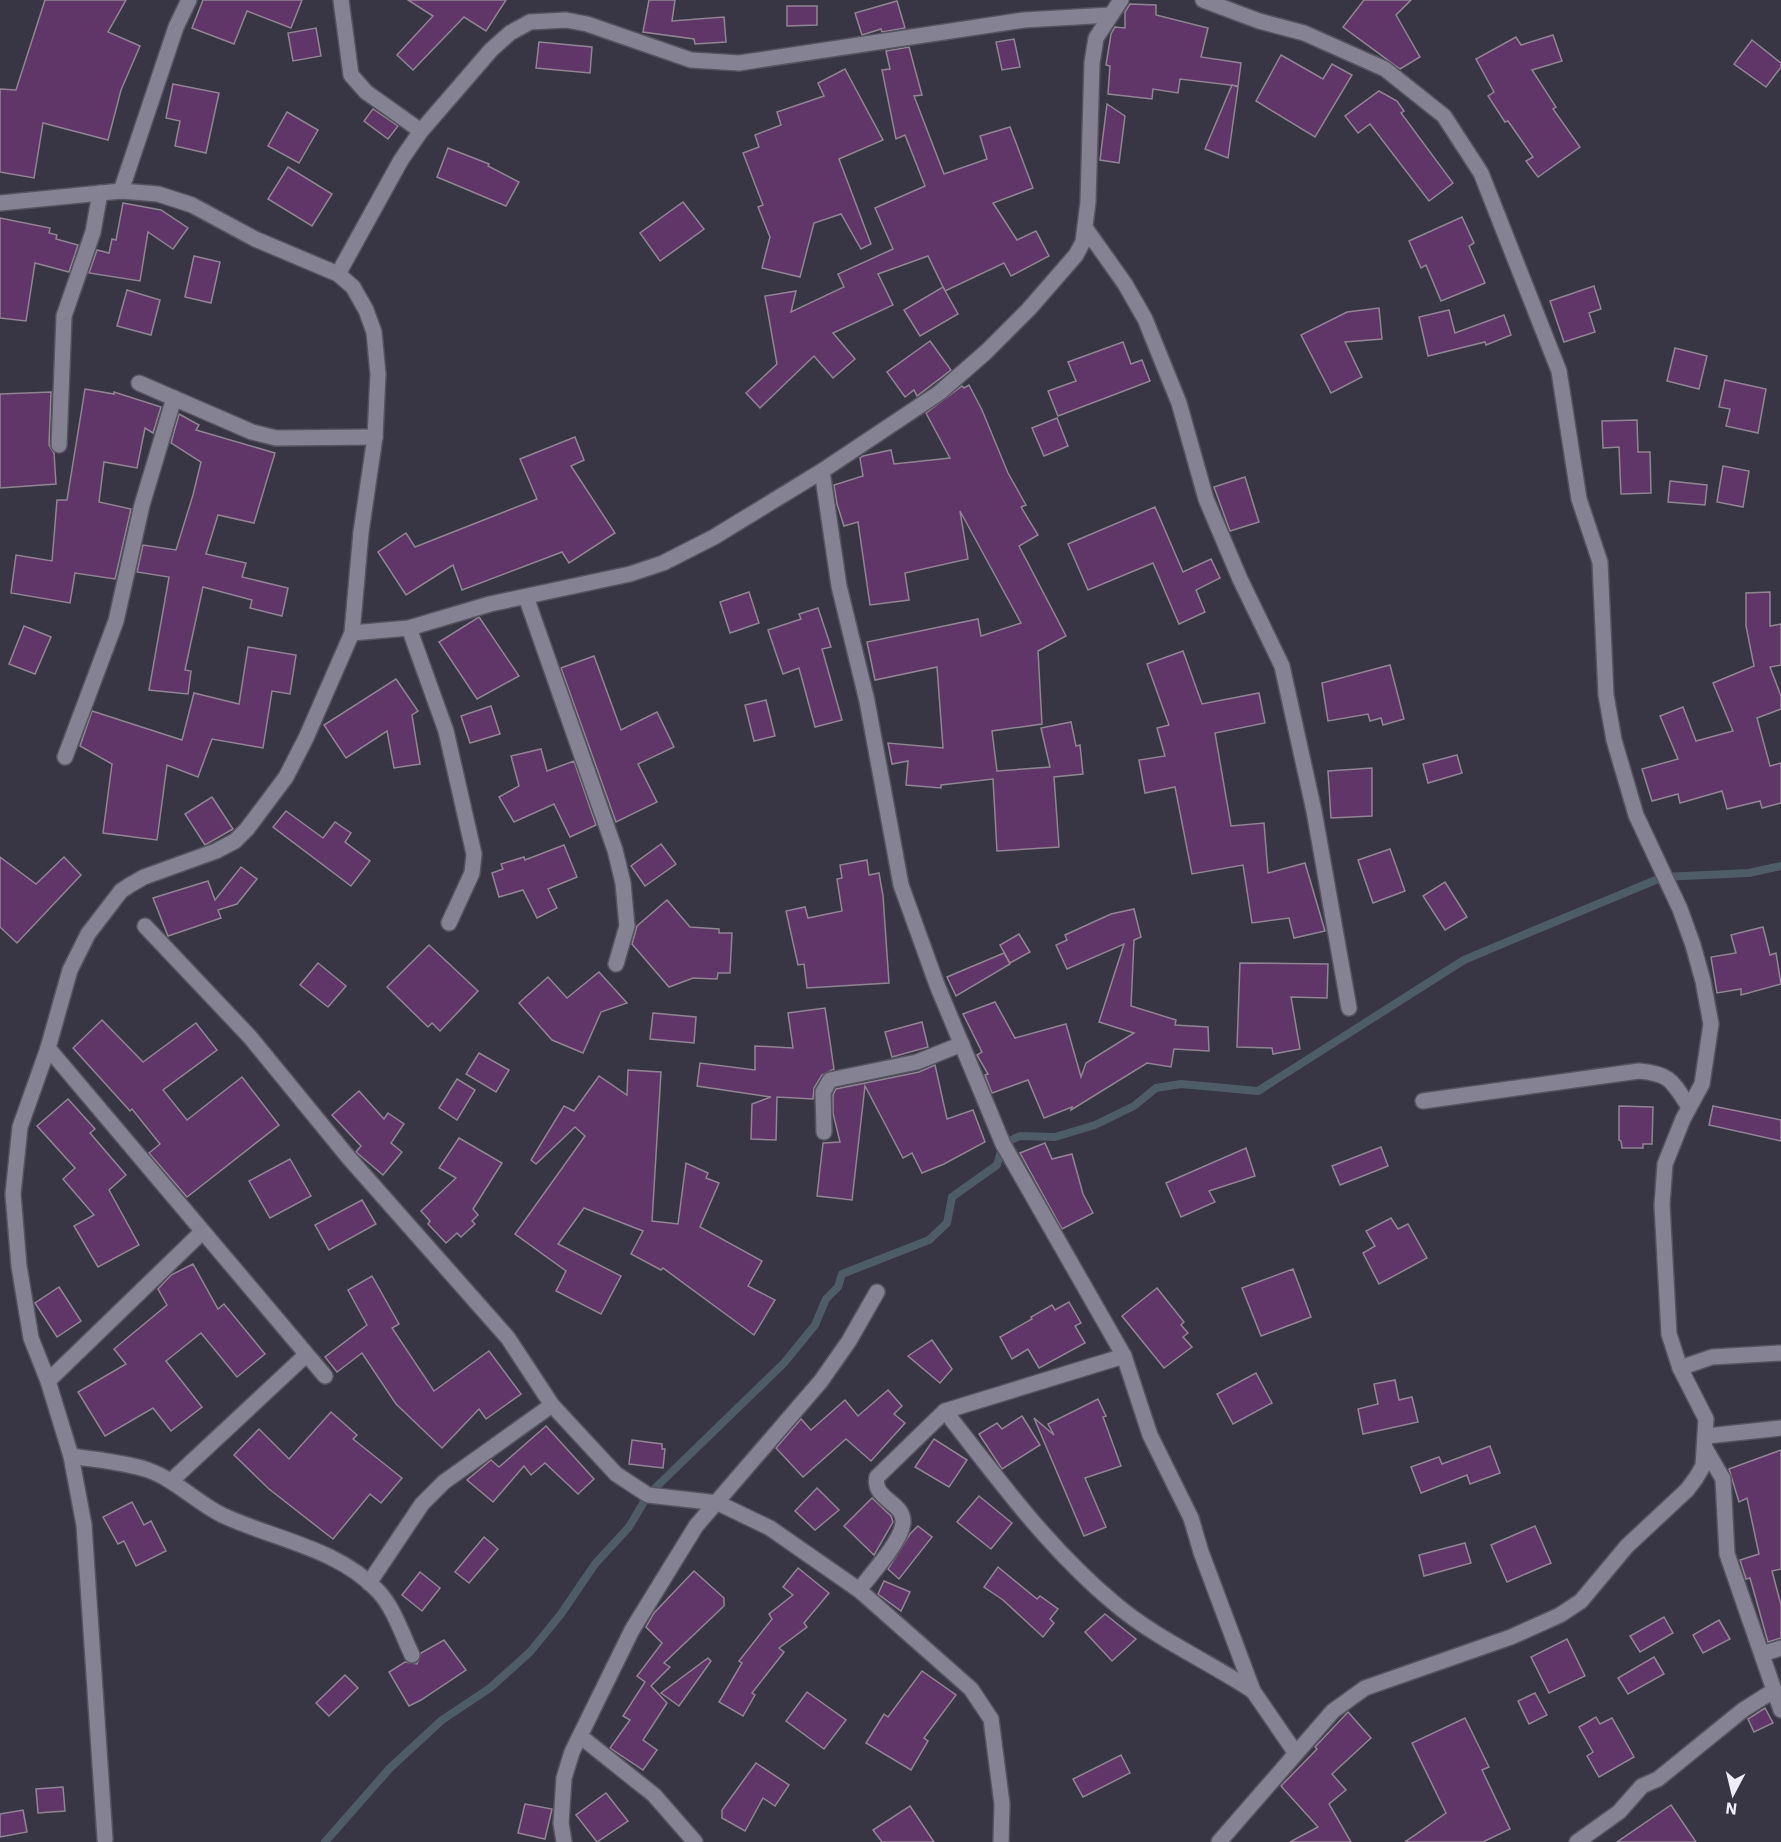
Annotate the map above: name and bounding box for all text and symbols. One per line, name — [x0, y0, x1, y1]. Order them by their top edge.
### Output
north arrow — [1703, 1764, 1763, 1824]
text: N — [1724, 1798, 1738, 1820]

